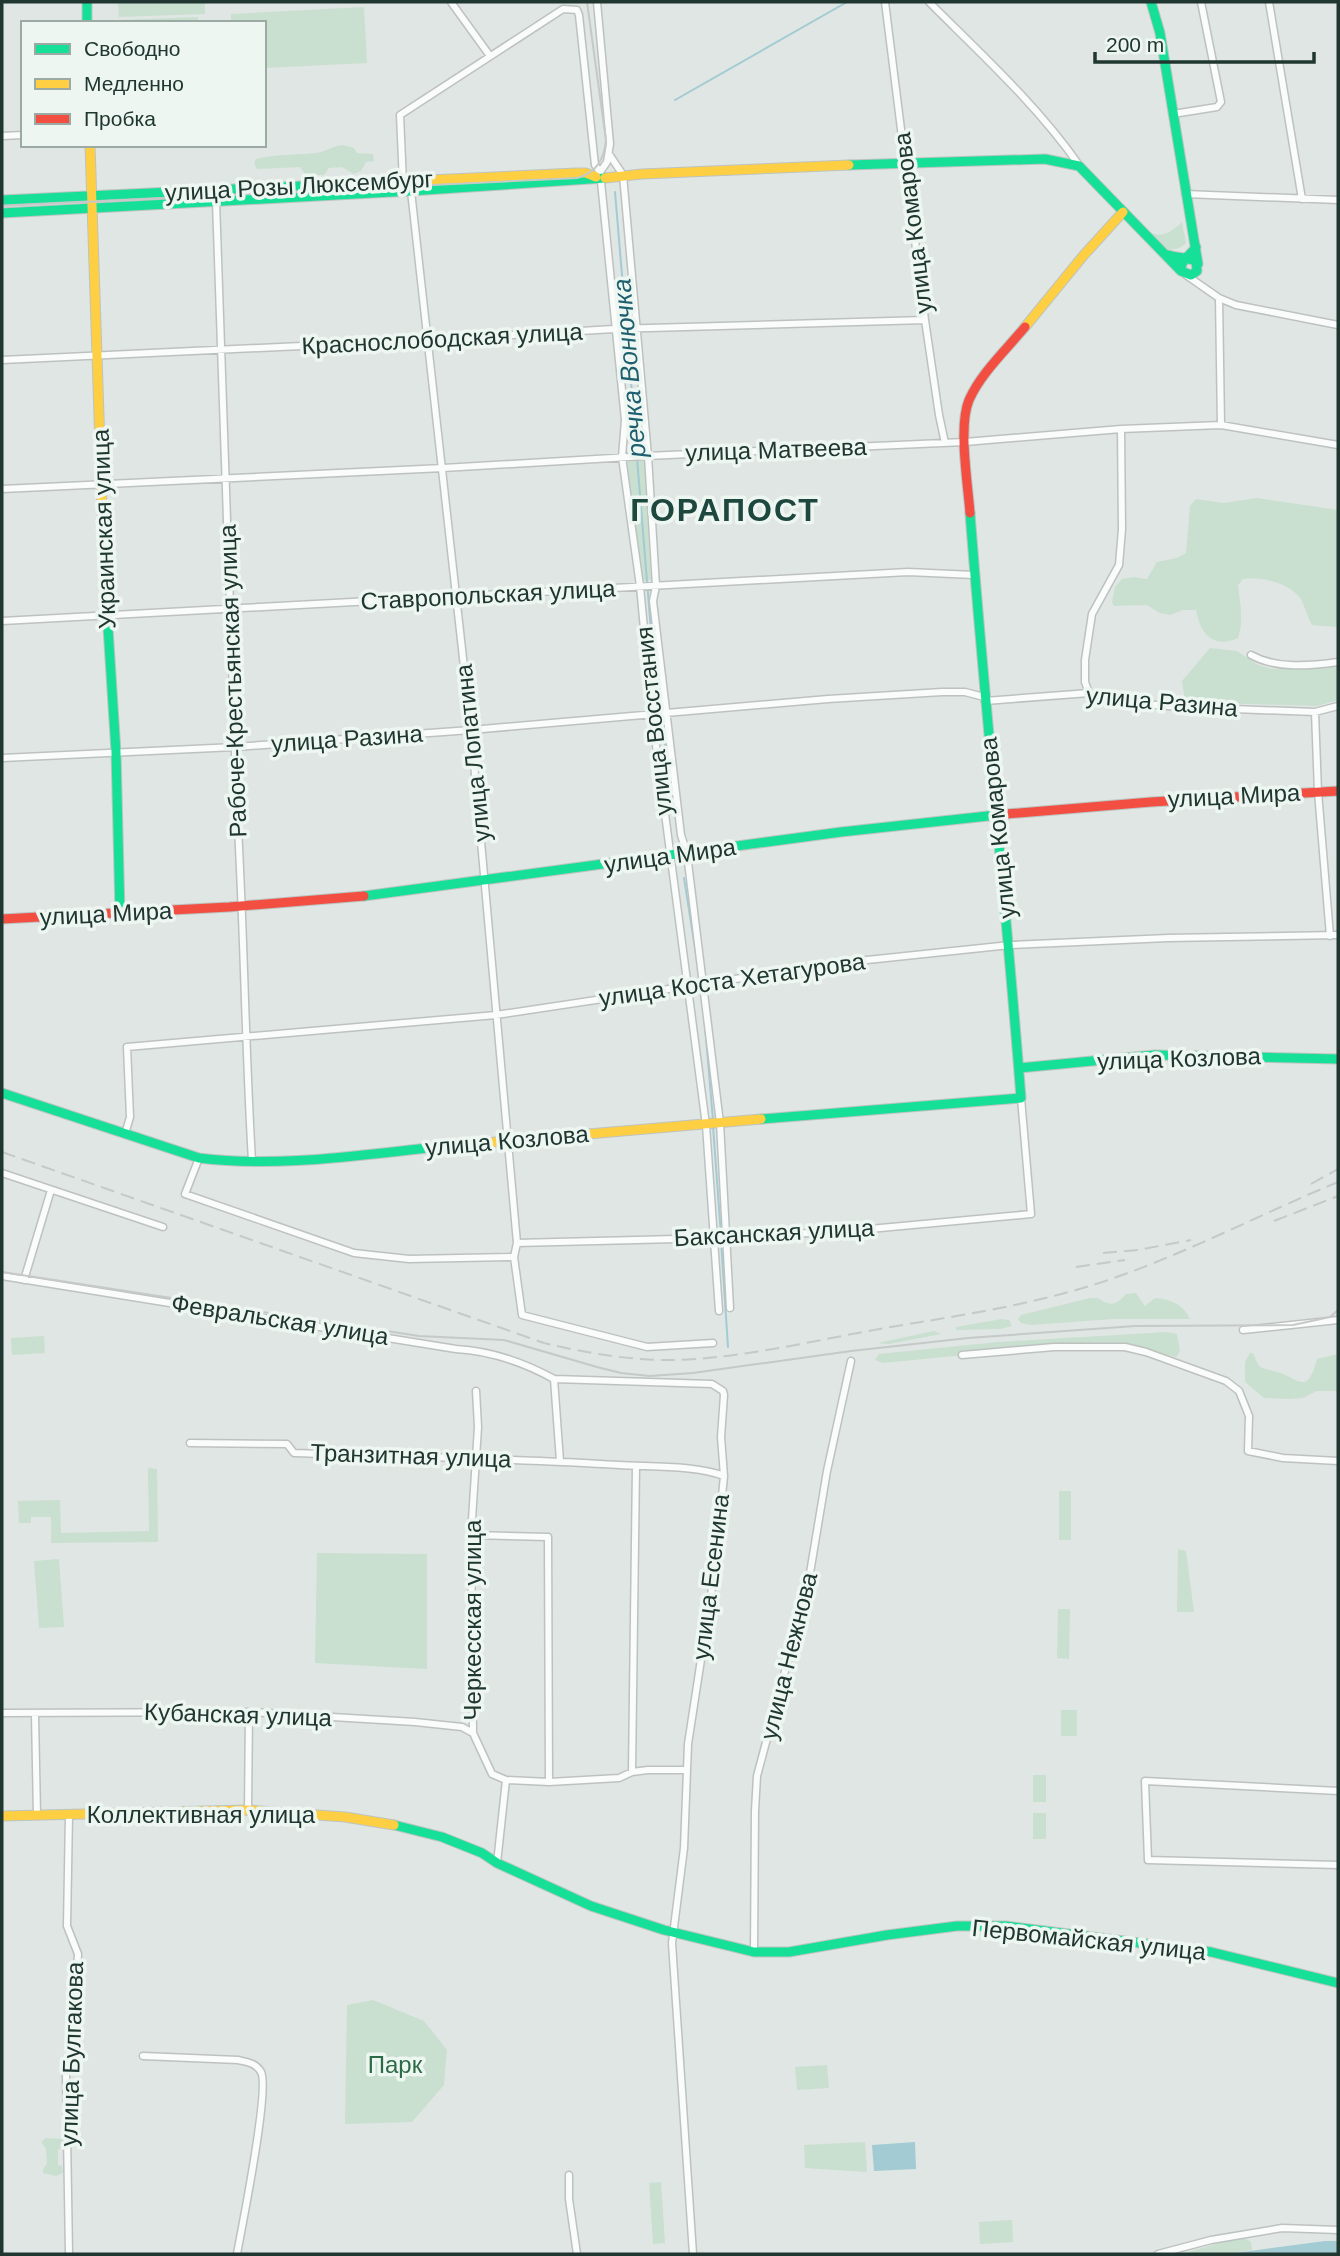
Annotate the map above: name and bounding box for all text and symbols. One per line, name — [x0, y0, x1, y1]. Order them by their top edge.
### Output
legend — [21, 21, 266, 147]
scale bar — [1095, 21, 1314, 65]
text: 200 m — [1106, 33, 1164, 56]
text: Свободно — [84, 37, 181, 60]
text: Медленно — [84, 72, 184, 95]
text: Пробка — [84, 107, 156, 130]
street label: улица Комарова — [888, 130, 937, 315]
street label: улица Розы Люксембург — [164, 165, 434, 206]
water label: речка Вонючка — [606, 277, 652, 460]
street label: Краснослободская улица — [301, 318, 584, 359]
street label: Украинская улица — [86, 428, 120, 629]
street label: улица Матвеева — [685, 433, 868, 466]
district label: ГОРАПОСТ — [630, 492, 820, 528]
street label: Рабоче-Крестьянская улица — [214, 523, 251, 838]
street label: Ставропольская улица — [360, 574, 617, 615]
street label: улица Восстания — [630, 625, 677, 817]
street label: улица Лопатина — [450, 662, 495, 843]
street label: улица Разина — [1085, 681, 1240, 722]
street label: улица Разина — [270, 720, 424, 757]
street label: улица Комарова — [974, 735, 1020, 920]
street label: улица Мира — [1167, 779, 1302, 812]
street label: улица Мира — [602, 833, 738, 878]
street label: улица Мира — [39, 897, 174, 930]
street label: улица Коста Хетагурова — [597, 947, 867, 1012]
street label: улица Козлова — [1097, 1042, 1262, 1075]
street label: улица Козлова — [424, 1120, 590, 1161]
street label: Баксанская улица — [673, 1214, 875, 1251]
street label: Февральская улица — [170, 1289, 391, 1350]
street label: Транзитная улица — [310, 1439, 513, 1473]
street label: улица Есенина — [687, 1492, 734, 1661]
street label: Черкесская улица — [459, 1519, 486, 1720]
street label: улица Нежнова — [755, 1569, 823, 1742]
street label: Кубанская улица — [144, 1698, 333, 1731]
street label: Коллективная улица — [87, 1801, 316, 1828]
street label: Первомайская улица — [971, 1914, 1208, 1965]
street label: улица Булгакова — [55, 1960, 88, 2147]
park label: Парк — [368, 2051, 423, 2078]

